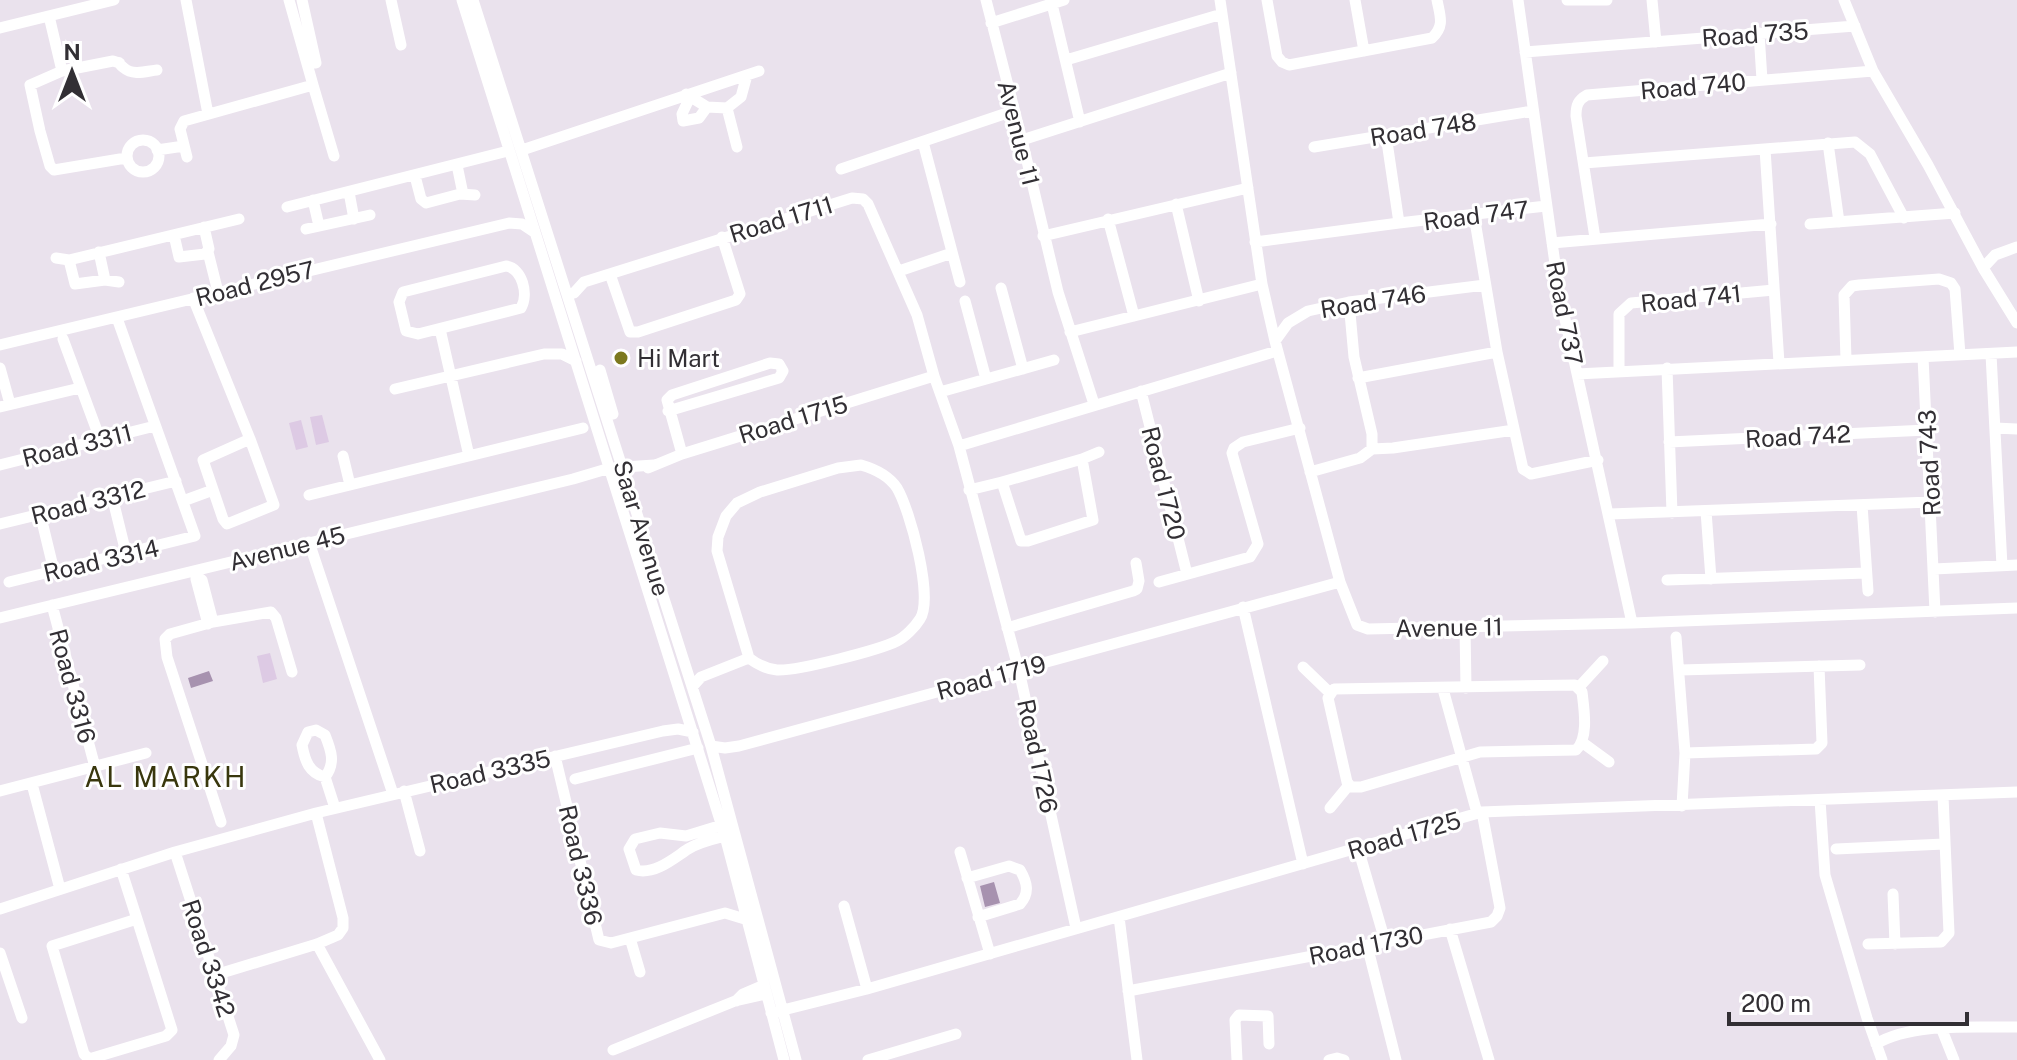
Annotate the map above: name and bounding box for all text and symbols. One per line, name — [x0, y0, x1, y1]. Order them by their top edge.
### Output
street label: Road 735 — [1701, 16, 1809, 52]
north arrow — [32, 32, 112, 112]
text: N — [63, 39, 81, 65]
street label: Road 740 — [1639, 67, 1747, 105]
street label: Avenue 11 — [992, 77, 1046, 189]
street label: Road 748 — [1368, 107, 1478, 151]
street label: Road 1711 — [726, 190, 836, 248]
street label: Road 747 — [1422, 195, 1530, 235]
street label: Road 2957 — [193, 255, 317, 311]
street label: Road 737 — [1541, 258, 1589, 368]
street label: Road 746 — [1318, 279, 1428, 323]
street label: Road 741 — [1639, 279, 1743, 317]
place label: Hi Mart — [637, 344, 720, 372]
marker: Hi Mart — [612, 349, 630, 367]
street label: Road 1715 — [735, 389, 851, 449]
street label: Road 743 — [1912, 409, 1946, 517]
street label: Road 3311 — [19, 418, 135, 472]
street label: Road 742 — [1744, 419, 1852, 453]
street label: Road 1720 — [1136, 423, 1192, 543]
street label: Saar Avenue — [608, 457, 676, 599]
street label: Road 3312 — [28, 474, 148, 530]
street label: Avenue 45 — [226, 520, 348, 576]
street label: Road 3314 — [41, 533, 161, 587]
street label: Avenue 11 — [1395, 612, 1503, 642]
street label: Road 3316 — [44, 626, 102, 746]
street label: Road 1719 — [933, 649, 1049, 705]
street label: Road 1726 — [1012, 696, 1064, 816]
street label: Road 3335 — [427, 744, 553, 798]
district label: AL MARKH — [84, 760, 248, 793]
street label: Road 3336 — [554, 802, 608, 928]
street label: Road 1725 — [1344, 805, 1464, 865]
street label: Road 3342 — [177, 896, 241, 1020]
street label: Road 1730 — [1306, 920, 1426, 970]
scale bar — [1729, 976, 1967, 1026]
text: 200 m — [1741, 989, 1811, 1017]

